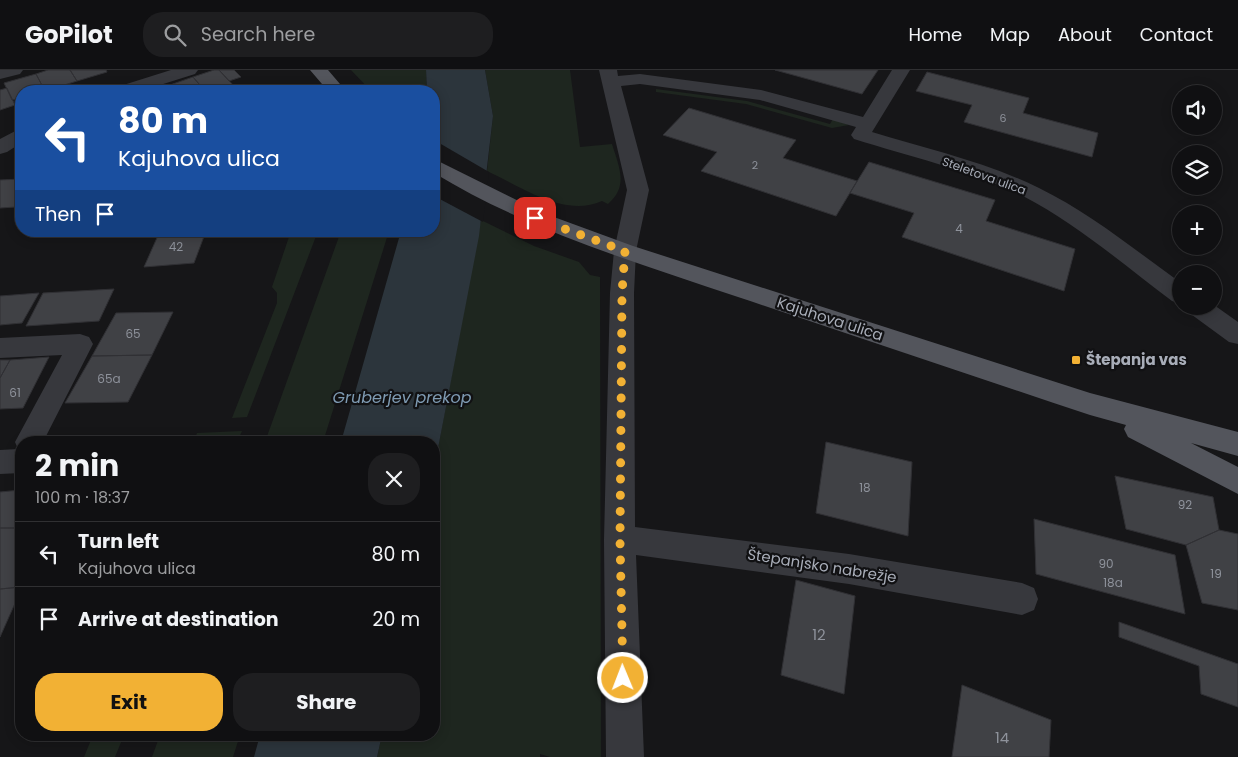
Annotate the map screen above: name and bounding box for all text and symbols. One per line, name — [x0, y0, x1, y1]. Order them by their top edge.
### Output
search box — [143, 12, 493, 57]
text: GoPilot — [25, 18, 113, 51]
icon: search — [161, 21, 189, 49]
text: Search here — [201, 21, 315, 48]
text: Home — [908, 22, 962, 47]
text: Map — [990, 22, 1030, 47]
text: About — [1058, 22, 1112, 47]
text: Contact — [1140, 22, 1213, 47]
map controls — [1172, 85, 1222, 315]
button: sound — [1172, 85, 1222, 135]
text: 80 m — [118, 96, 208, 145]
icon: left — [35, 105, 100, 170]
house number: 6 — [1000, 110, 1007, 126]
text: Kajuhova ulica — [118, 143, 280, 174]
button: layers — [1172, 145, 1222, 195]
street label: Steletova ulica — [940, 152, 1029, 199]
house number: 2 — [752, 157, 758, 173]
pin — [514, 197, 556, 239]
icon: arrive — [91, 200, 119, 228]
text: Then — [35, 201, 81, 228]
icon: arrive — [521, 204, 549, 232]
button: + — [1172, 205, 1222, 255]
house number: 4 — [955, 220, 963, 237]
house number: 42 — [169, 238, 183, 255]
button: − — [1172, 265, 1222, 315]
street label: Kajuhova ulica — [774, 291, 886, 346]
house number: 65 — [125, 325, 141, 342]
place label: Štepanja vas — [1086, 349, 1187, 370]
marker: Štepanja vas — [1070, 354, 1082, 366]
house number: 65a — [97, 370, 121, 387]
house number: 61 — [9, 384, 21, 401]
water label: Gruberjev prekop — [333, 386, 472, 409]
text: 2 min — [35, 444, 119, 487]
button: close — [368, 453, 420, 505]
house number: 18 — [859, 479, 871, 496]
text: 100 m · 18:37 — [35, 486, 130, 509]
house number: 92 — [1178, 496, 1192, 513]
text: Turn left — [78, 528, 159, 555]
icon: left — [35, 540, 63, 568]
text: 80 m — [371, 541, 420, 568]
street label: Štepanjsko nabrežje — [746, 543, 898, 588]
house number: 90 — [1098, 555, 1114, 572]
text: Kajuhova ulica — [78, 557, 196, 580]
house number: 19 — [1210, 565, 1222, 582]
house number: 18a — [1103, 574, 1123, 591]
icon: arrive — [35, 605, 63, 633]
text: Arrive at destination — [78, 606, 279, 633]
text: 20 m — [372, 606, 420, 633]
house number: 12 — [812, 624, 826, 645]
position arrow — [596, 651, 648, 703]
button: Exit — [35, 673, 223, 731]
button: Share — [233, 673, 420, 731]
house number: 14 — [995, 727, 1009, 748]

